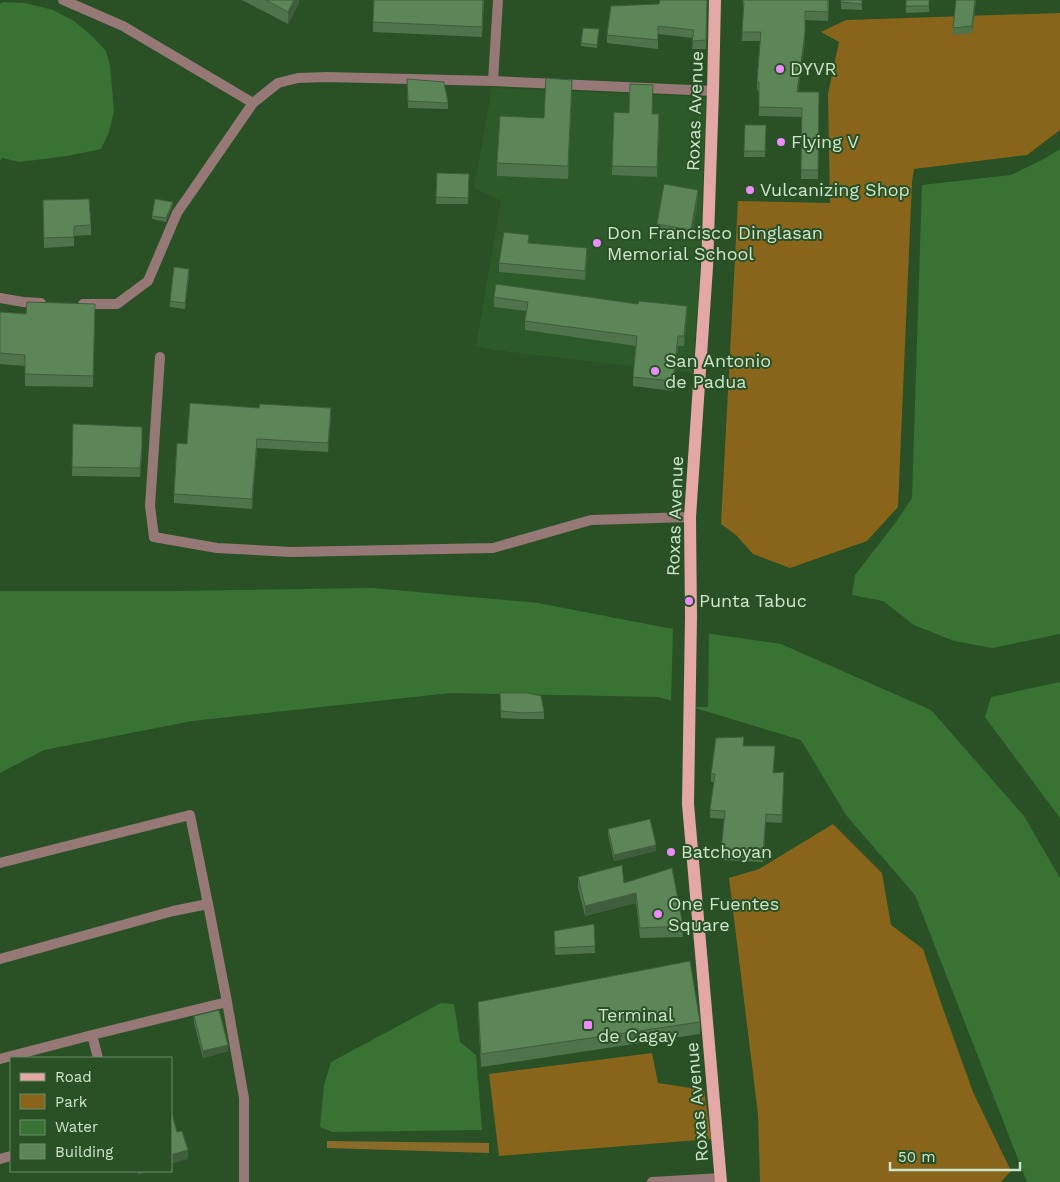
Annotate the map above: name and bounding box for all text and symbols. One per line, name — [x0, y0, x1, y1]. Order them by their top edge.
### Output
street label: Roxas Avenue — [682, 51, 707, 171]
place label: DYVR — [790, 58, 837, 79]
marker: DYVR — [774, 63, 786, 75]
place label: Flying V — [791, 131, 859, 152]
marker: Flying V — [775, 136, 787, 148]
place label: Vulcanizing Shop — [760, 179, 910, 200]
marker: Vulcanizing Shop — [744, 184, 756, 196]
place label: Don Francisco Dinglasan Memorial School — [607, 222, 823, 264]
marker: Don Francisco Dinglasan Memorial School — [591, 237, 603, 249]
place label: San Antonio de Padua — [665, 350, 771, 392]
marker: San Antonio de Padua — [649, 365, 661, 377]
street label: Roxas Avenue — [662, 456, 687, 576]
place label: Punta Tabuc — [699, 590, 807, 611]
marker: Punta Tabuc — [683, 595, 695, 607]
place label: Batchoyan — [681, 841, 772, 862]
marker: Batchoyan — [665, 846, 677, 858]
place label: One Fuentes Square — [668, 893, 779, 935]
marker: One Fuentes Square — [652, 908, 664, 920]
place label: Terminal de Cagay — [598, 1004, 678, 1046]
marker: Terminal de Cagay — [582, 1019, 594, 1031]
street label: Roxas Avenue — [681, 1041, 712, 1163]
legend — [10, 1057, 172, 1172]
text: Road — [55, 1068, 92, 1086]
text: Park — [55, 1093, 88, 1111]
text: Water — [55, 1118, 98, 1136]
scale bar — [890, 1140, 1020, 1172]
text: Building — [55, 1143, 113, 1161]
text: 50 m — [898, 1148, 935, 1166]

